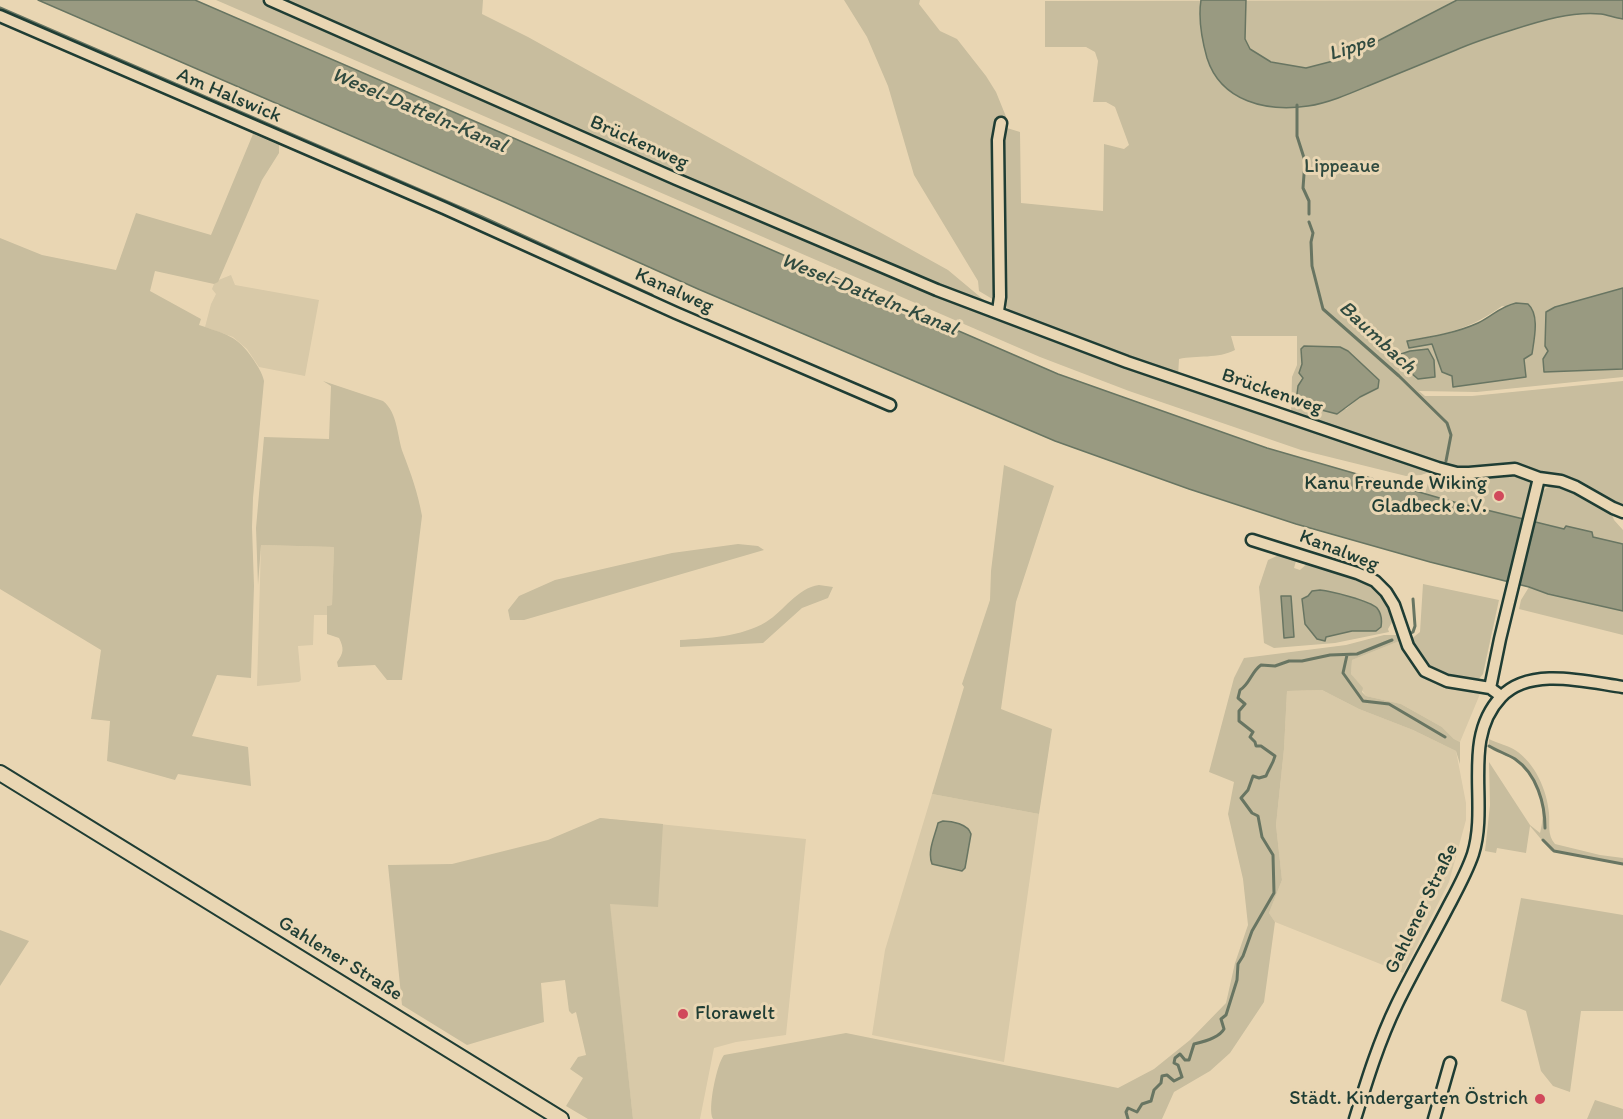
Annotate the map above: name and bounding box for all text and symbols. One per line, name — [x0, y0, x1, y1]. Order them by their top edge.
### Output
water label: Lippe — [1326, 29, 1378, 67]
street label: Am Halswick — [173, 63, 285, 129]
water label: Wesel-Datteln-Kanal — [327, 63, 511, 159]
street label: Brückenweg — [586, 111, 692, 175]
park label: Lippeaue — [1304, 155, 1380, 179]
water label: Wesel-Datteln-Kanal — [777, 248, 961, 342]
street label: Kanalweg — [631, 263, 717, 319]
water label: Baumbach — [1333, 296, 1421, 380]
street label: Brückenweg — [1218, 363, 1326, 421]
place label: Kanu Freunde Wiking Gladbeck e.V. — [1304, 472, 1487, 519]
marker: Kanu Freunde Wiking Gladbeck e.V. — [1492, 489, 1506, 503]
street label: Kanalweg — [1296, 525, 1382, 577]
street label: Gahlener Straße — [1380, 840, 1464, 978]
street label: Gahlener Straße — [273, 911, 407, 1007]
place label: Florawelt — [695, 1002, 775, 1026]
marker: Florawelt — [676, 1007, 690, 1021]
place label: Städt. Kindergarten Östrich — [1289, 1087, 1528, 1111]
marker: Städt. Kindergarten Östrich — [1533, 1092, 1547, 1106]

